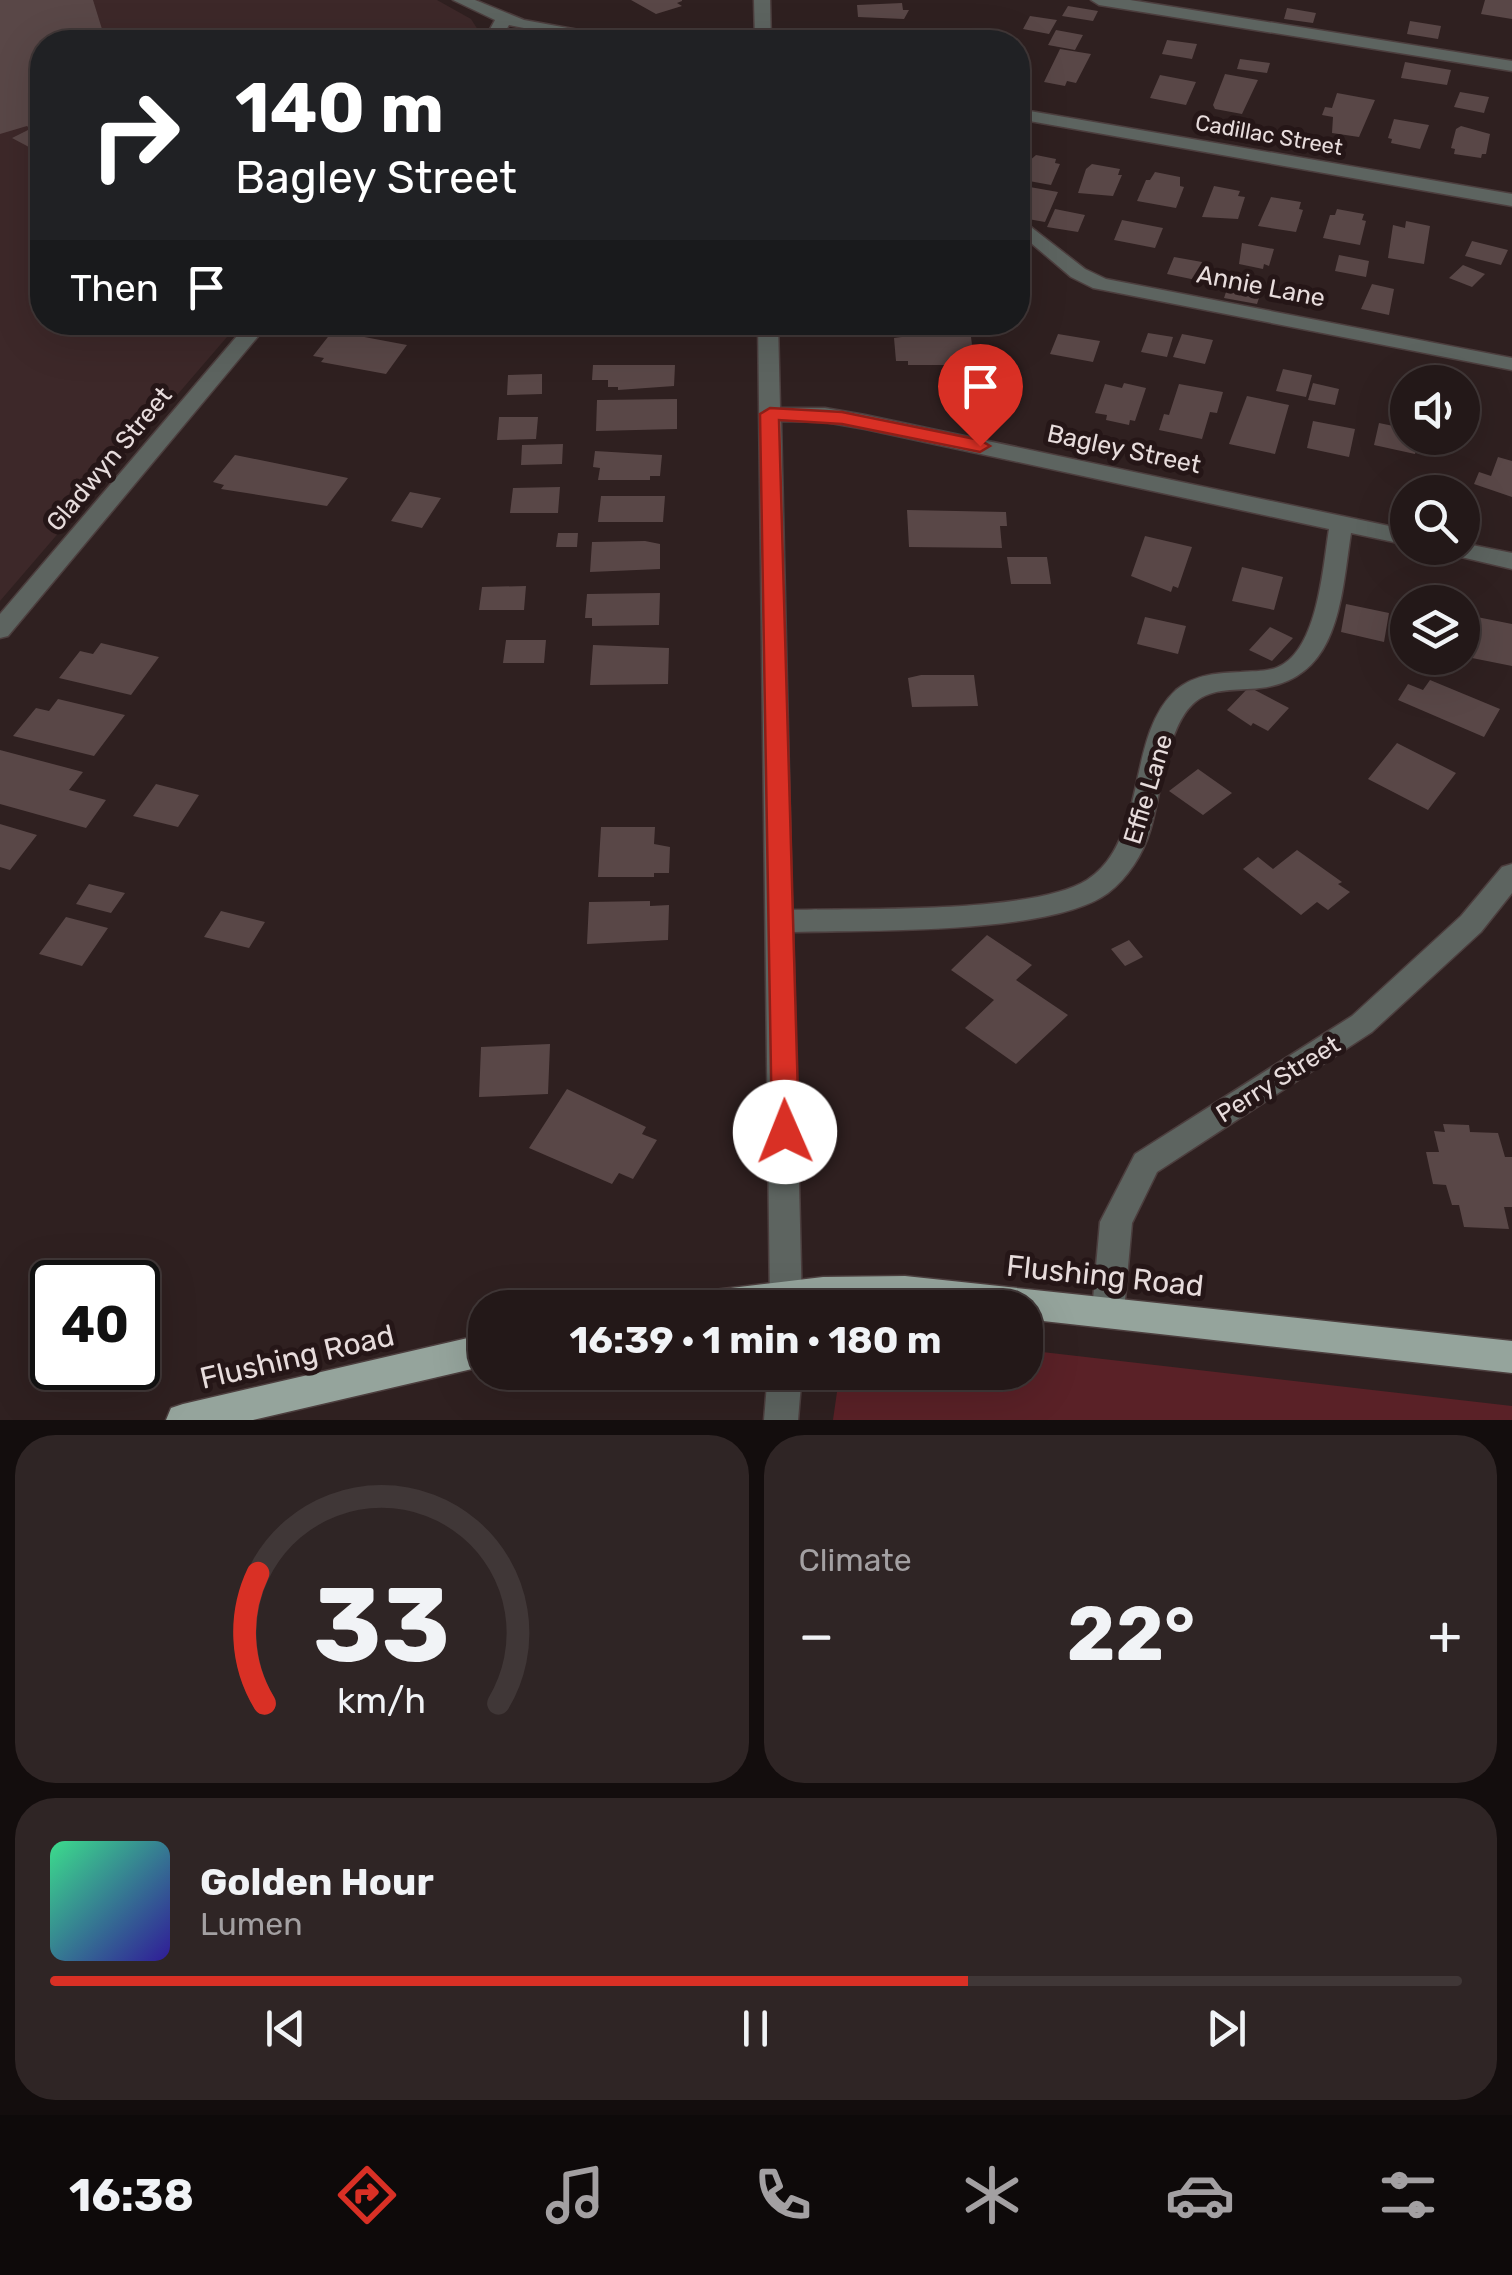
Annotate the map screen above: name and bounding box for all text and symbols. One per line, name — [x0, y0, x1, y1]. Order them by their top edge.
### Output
text: 140 m — [235, 67, 444, 150]
icon: right — [70, 70, 200, 200]
street label: Cadillac Street — [1193, 109, 1345, 161]
text: Bagley Street — [235, 151, 517, 204]
street label: Annie Lane — [1194, 259, 1328, 313]
icon: arrive — [179, 260, 234, 315]
text: Then — [70, 265, 159, 311]
pin — [938, 344, 1023, 447]
icon: arrive — [953, 359, 1008, 414]
map controls — [1390, 365, 1480, 675]
button: sound — [1390, 365, 1480, 455]
street label: Gladwyn Street — [40, 381, 178, 537]
street label: Bagley Street — [1044, 419, 1204, 480]
button: search — [1390, 475, 1480, 565]
button: layers — [1390, 585, 1480, 675]
street label: Effie Lane — [1118, 731, 1178, 847]
street label: Perry Street — [1211, 1029, 1345, 1129]
position arrow — [733, 1080, 837, 1184]
street label: Flushing Road — [1005, 1248, 1205, 1304]
speed limit sign: 40 — [30, 1260, 160, 1390]
street label: Flushing Road — [196, 1317, 398, 1397]
text: 16:39 · 1 min · 180 m — [569, 1317, 942, 1363]
text: Climate — [799, 1541, 912, 1579]
text: 33 — [313, 1564, 450, 1687]
text: 22° — [1067, 1590, 1195, 1679]
text: − — [799, 1603, 834, 1668]
text: + — [1428, 1603, 1462, 1668]
text: km/h — [337, 1680, 426, 1722]
text: Golden Hour — [200, 1859, 434, 1905]
text: Lumen — [200, 1905, 303, 1943]
icon: previous — [258, 2001, 313, 2056]
icon: pause — [728, 2001, 783, 2056]
icon: next — [1199, 2001, 1254, 2056]
icon: directions — [332, 2160, 402, 2230]
icon: music — [540, 2160, 610, 2230]
icon: phone — [748, 2160, 818, 2230]
icon: climate — [957, 2160, 1027, 2230]
icon: car — [1165, 2160, 1235, 2230]
icon: filters — [1373, 2160, 1443, 2230]
text: 16:38 — [69, 2169, 194, 2222]

